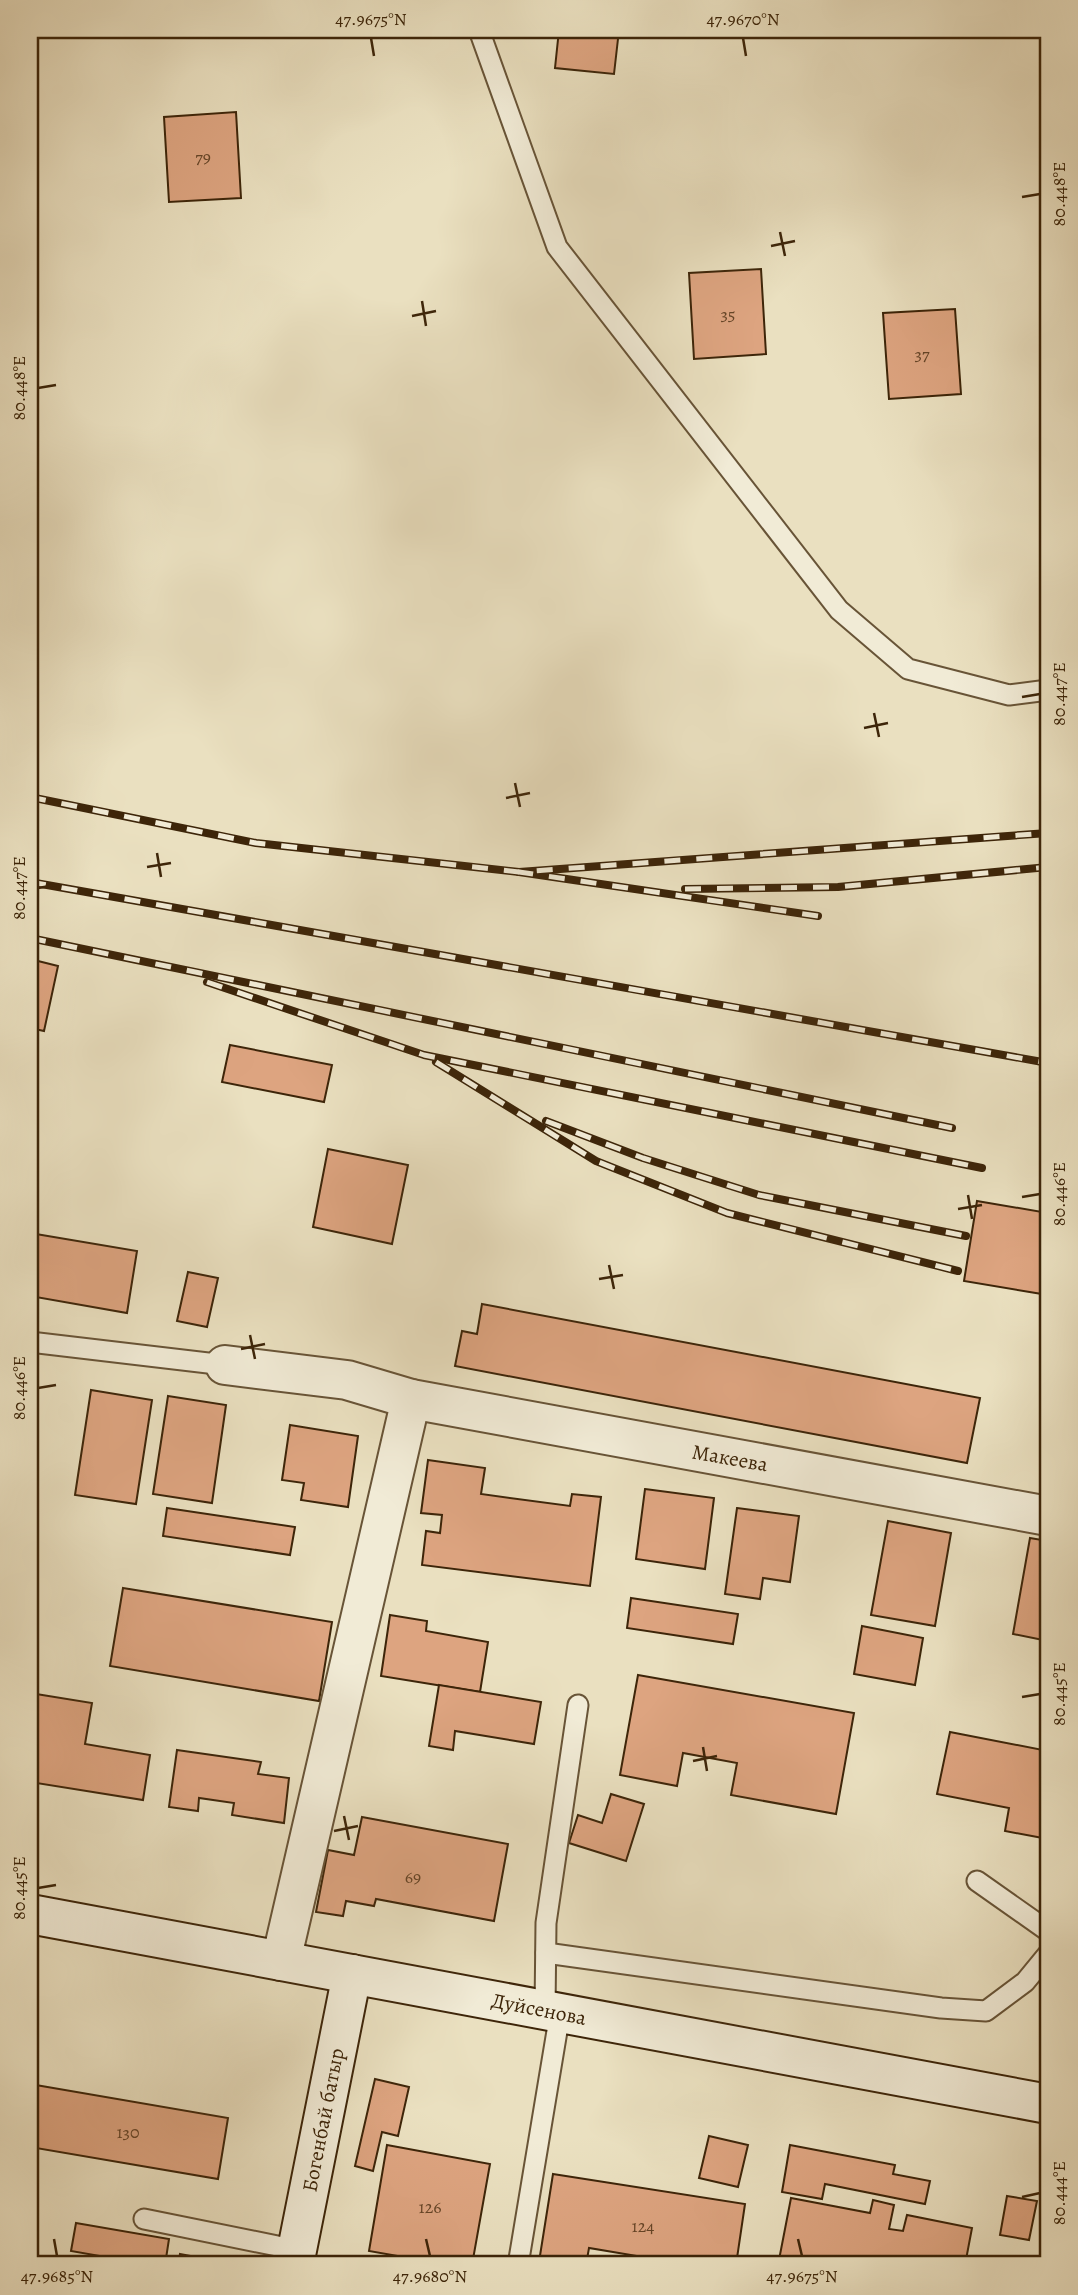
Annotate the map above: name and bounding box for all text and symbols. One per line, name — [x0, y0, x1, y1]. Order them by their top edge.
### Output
text: 47.9675°N — [335, 7, 407, 31]
text: 47.9670°N — [706, 7, 780, 31]
house number: 79 — [195, 145, 211, 169]
text: 80.448°E — [1047, 162, 1071, 226]
house number: 35 — [720, 302, 736, 326]
house number: 37 — [914, 342, 930, 366]
text: 80.448°E — [7, 356, 31, 420]
text: 80.447°E — [1047, 662, 1071, 726]
text: 80.447°E — [7, 856, 31, 920]
text: 80.446°E — [1047, 1162, 1071, 1226]
text: 80.446°E — [7, 1356, 31, 1420]
street label: Макеева — [690, 1438, 770, 1478]
text: 80.445°E — [1047, 1662, 1071, 1726]
text: 80.445°E — [7, 1856, 31, 1920]
house number: 69 — [405, 1865, 421, 1889]
street label: Дуйсенова — [489, 1986, 589, 2032]
street label: Богенбай батыр — [295, 2046, 351, 2194]
house number: 130 — [116, 2120, 140, 2144]
text: 80.444°E — [1047, 2161, 1071, 2225]
house number: 126 — [418, 2195, 442, 2219]
house number: 124 — [632, 2214, 654, 2238]
text: 47.9685°N — [21, 2264, 93, 2288]
text: 47.9680°N — [393, 2264, 467, 2288]
text: 47.9675°N — [766, 2264, 838, 2288]

